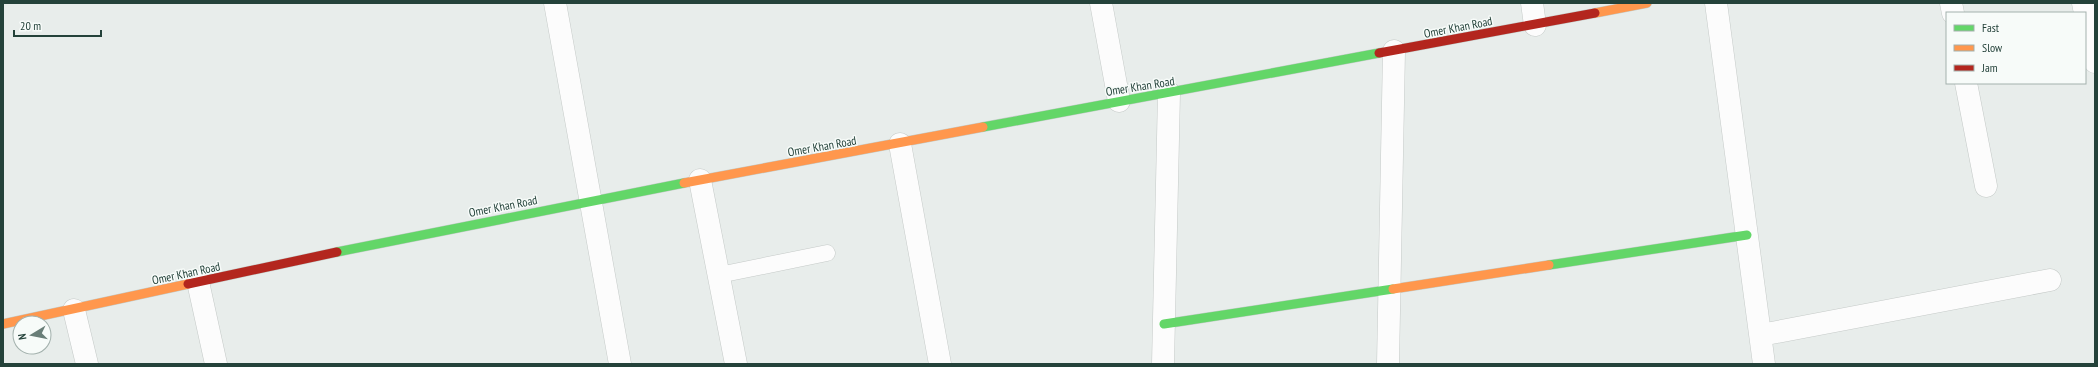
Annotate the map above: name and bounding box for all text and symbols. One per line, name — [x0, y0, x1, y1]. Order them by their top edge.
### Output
scale bar — [14, 12, 101, 38]
legend — [1946, 12, 2086, 84]
street label: Omer Khan Road — [1422, 13, 1494, 41]
text: 20 m — [20, 18, 41, 33]
text: Fast — [1982, 20, 2000, 35]
text: Slow — [1982, 40, 2003, 55]
text: Jam — [1981, 60, 1998, 75]
street label: Omer Khan Road — [1105, 73, 1175, 99]
street label: Omer Khan Road — [786, 133, 858, 159]
street label: Omer Khan Road — [467, 192, 539, 220]
street label: Omer Khan Road — [150, 258, 222, 288]
north arrow — [12, 315, 52, 355]
text: N — [15, 333, 30, 341]

